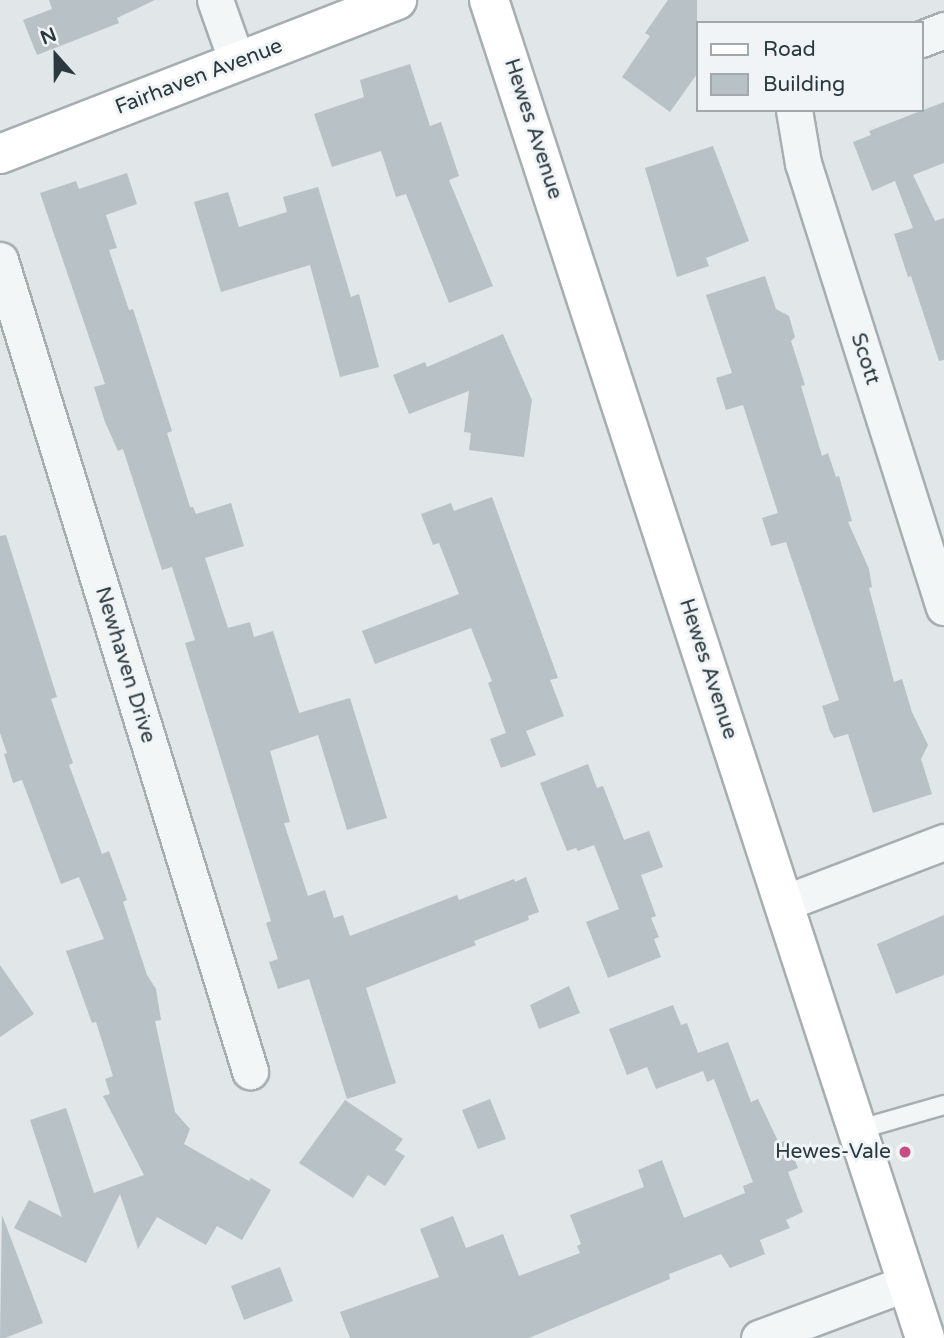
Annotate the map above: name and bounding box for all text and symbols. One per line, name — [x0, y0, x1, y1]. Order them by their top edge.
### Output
north arrow — [21, 21, 91, 91]
legend — [696, 21, 923, 112]
text: N — [37, 23, 60, 49]
street label: Fairhaven Avenue — [112, 34, 286, 120]
text: Road — [763, 37, 816, 62]
street label: Hewes Avenue — [498, 55, 568, 203]
text: Building — [763, 72, 845, 97]
street label: Scott — [845, 330, 885, 388]
street label: Newhaven Drive — [89, 584, 161, 746]
street label: Hewes Avenue — [673, 595, 743, 743]
place label: Hewes-Vale — [775, 1139, 891, 1165]
marker: Hewes-Vale — [897, 1144, 913, 1160]

